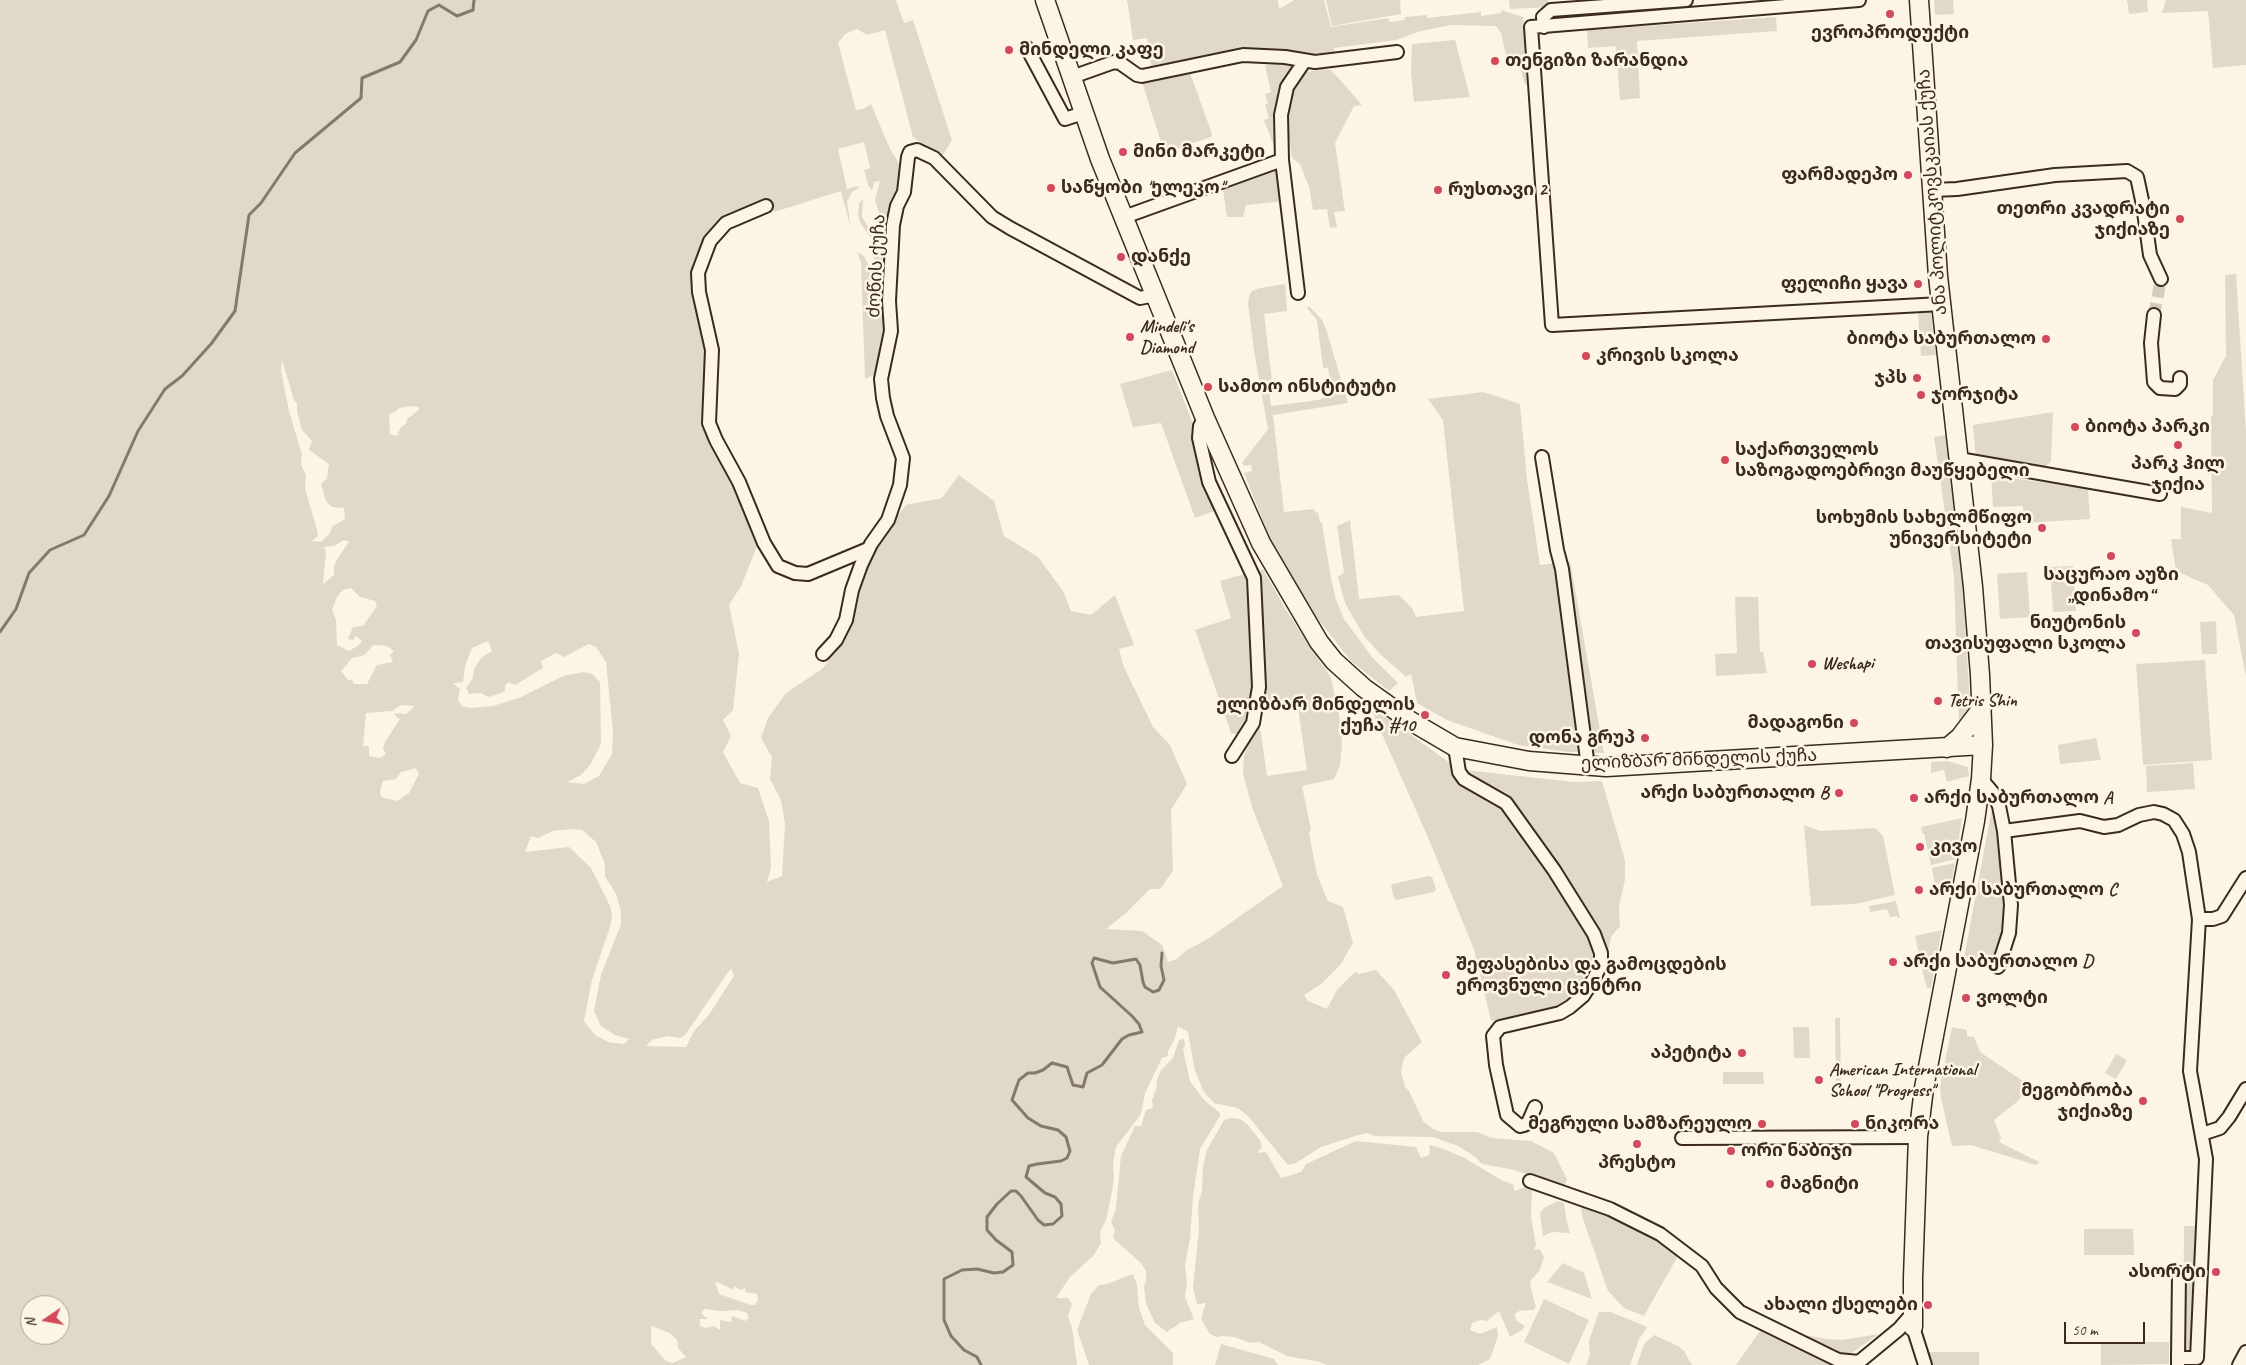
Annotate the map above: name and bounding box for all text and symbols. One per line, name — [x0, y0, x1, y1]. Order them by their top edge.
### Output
marker: ევროპროდუქტი — [1884, 8, 1896, 20]
place label: ევროპროდუქტი — [1811, 22, 1969, 44]
place label: მინდელი კაფე — [1019, 39, 1164, 61]
marker: მინდელი კაფე — [1003, 44, 1015, 56]
place label: თენგიზი ზარანდია — [1505, 50, 1688, 72]
marker: თენგიზი ზარანდია — [1489, 55, 1501, 67]
street label: ანა პოლიტკოვსკაიას ქუჩა — [1914, 68, 1952, 316]
place label: მინი მარკეტი — [1133, 141, 1265, 163]
marker: მინი მარკეტი — [1117, 146, 1129, 158]
place label: ფარმადეპო — [1781, 164, 1898, 186]
marker: ფარმადეპო — [1902, 169, 1914, 181]
place label: საწყობი "ელეკო" — [1061, 177, 1224, 199]
place label: რუსთავი 2 — [1448, 179, 1547, 201]
marker: საწყობი "ელეკო" — [1045, 182, 1057, 194]
marker: რუსთავი 2 — [1432, 184, 1444, 196]
place label: თეთრი კვადრატი ჯიქიაზე — [1997, 198, 2170, 240]
marker: თეთრი კვადრატი ჯიქიაზე — [2174, 213, 2186, 225]
street label: ძოწის ქუჩა — [863, 214, 891, 318]
place label: დანქე — [1131, 246, 1191, 268]
marker: დანქე — [1115, 251, 1127, 263]
place label: ფელიჩი ყავა — [1781, 273, 1908, 295]
marker: ფელიჩი ყავა — [1912, 278, 1924, 290]
place label: Mindeli's Diamond — [1140, 316, 1194, 358]
place label: ბიოტა საბურთალო — [1847, 328, 2036, 350]
marker: Mindeli's Diamond — [1124, 331, 1136, 343]
marker: ბიოტა საბურთალო — [2040, 333, 2052, 345]
place label: კრივის სკოლა — [1596, 345, 1739, 367]
marker: კრივის სკოლა — [1580, 350, 1592, 362]
place label: ჯპს — [1874, 367, 1907, 389]
marker: ჯპს — [1911, 372, 1923, 384]
place label: სამთო ინსტიტუტი — [1218, 376, 1396, 398]
marker: სამთო ინსტიტუტი — [1202, 381, 1214, 393]
place label: ჯორჯიტა — [1931, 384, 2018, 406]
marker: ჯორჯიტა — [1915, 389, 1927, 401]
place label: ბიოტა პარკი — [2085, 416, 2210, 438]
marker: ბიოტა პარკი — [2069, 421, 2081, 433]
place label: საქართველოს საზოგადოებრივი მაუწყებელი — [1735, 439, 2030, 482]
marker: პარკ ჰილ ჯიქია — [2172, 439, 2184, 451]
place label: პარკ ჰილ ჯიქია — [2131, 453, 2225, 496]
marker: საქართველოს საზოგადოებრივი მაუწყებელი — [1719, 454, 1731, 466]
place label: სოხუმის სახელმწიფო უნივერსიტეტი — [1816, 507, 2032, 550]
marker: სოხუმის სახელმწიფო უნივერსიტეტი — [2036, 522, 2048, 534]
marker: საცურაო აუზი „დინამო“ — [2105, 550, 2117, 562]
place label: საცურაო აუზი „დინამო“ — [2043, 564, 2179, 606]
place label: ნიუტონის თავისუფალი სკოლა — [1925, 612, 2126, 654]
marker: ნიუტონის თავისუფალი სკოლა — [2130, 627, 2142, 639]
place label: Weshapi — [1822, 653, 1873, 675]
marker: Weshapi — [1806, 658, 1818, 670]
place label: Tetris Shin — [1948, 690, 2017, 712]
place label: ელიზბარ მინდელის ქუჩა #10 — [1216, 694, 1415, 736]
marker: Tetris Shin — [1932, 695, 1944, 707]
marker: ელიზბარ მინდელის ქუჩა #10 — [1419, 709, 1431, 721]
place label: მადაგონი — [1748, 712, 1844, 734]
marker: მადაგონი — [1848, 717, 1860, 729]
place label: დონა გრუპ — [1529, 727, 1635, 749]
marker: დონა გრუპ — [1639, 732, 1651, 744]
street label: ელიზბარ მინდელის ქუჩა — [1580, 745, 1818, 775]
place label: არქი საბურთალო B — [1640, 782, 1829, 804]
marker: არქი საბურთალო B — [1833, 787, 1845, 799]
place label: არქი საბურთალო A — [1924, 787, 2112, 809]
marker: არქი საბურთალო A — [1908, 792, 1920, 804]
place label: კივო — [1930, 836, 1977, 858]
marker: კივო — [1914, 841, 1926, 853]
place label: არქი საბურთალო C — [1929, 879, 2117, 901]
marker: არქი საბურთალო C — [1913, 884, 1925, 896]
place label: არქი საბურთალო D — [1903, 951, 2093, 973]
place label: შეფასებისა და გამოცდების ეროვნული ცენტრი — [1456, 954, 1727, 996]
marker: არქი საბურთალო D — [1887, 956, 1899, 968]
marker: შეფასებისა და გამოცდების ეროვნული ცენტრი — [1440, 969, 1452, 981]
place label: ვოლტი — [1976, 987, 2048, 1009]
marker: ვოლტი — [1960, 992, 1972, 1004]
place label: აპეტიტა — [1651, 1042, 1732, 1064]
marker: აპეტიტა — [1736, 1047, 1748, 1059]
place label: American International School "Progress" — [1829, 1059, 1976, 1102]
marker: American International School "Progress" — [1813, 1074, 1825, 1086]
place label: მეგობრობა ჯიქიაზე — [2021, 1080, 2133, 1122]
marker: მეგობრობა ჯიქიაზე — [2137, 1095, 2149, 1107]
place label: მეგრული სამზარეულო — [1528, 1113, 1752, 1135]
place label: ნიკორა — [1865, 1113, 1939, 1135]
marker: მეგრული სამზარეულო — [1756, 1118, 1768, 1130]
marker: ნიკორა — [1849, 1118, 1861, 1130]
marker: პრესტო — [1631, 1138, 1643, 1150]
place label: ორი ნაბიჯი — [1741, 1140, 1852, 1162]
marker: ორი ნაბიჯი — [1725, 1145, 1737, 1157]
place label: პრესტო — [1598, 1152, 1676, 1174]
place label: მაგნიტი — [1780, 1173, 1859, 1195]
marker: მაგნიტი — [1764, 1178, 1776, 1190]
place label: ასორტი — [2128, 1261, 2206, 1283]
marker: ასორტი — [2210, 1266, 2222, 1278]
place label: ახალი ქსელები — [1764, 1294, 1918, 1316]
north arrow — [20, 1295, 70, 1345]
marker: ახალი ქსელები — [1922, 1299, 1934, 1311]
scale bar — [2066, 1312, 2147, 1344]
text: N — [22, 1317, 40, 1329]
text: 50 m — [2072, 1321, 2098, 1340]

